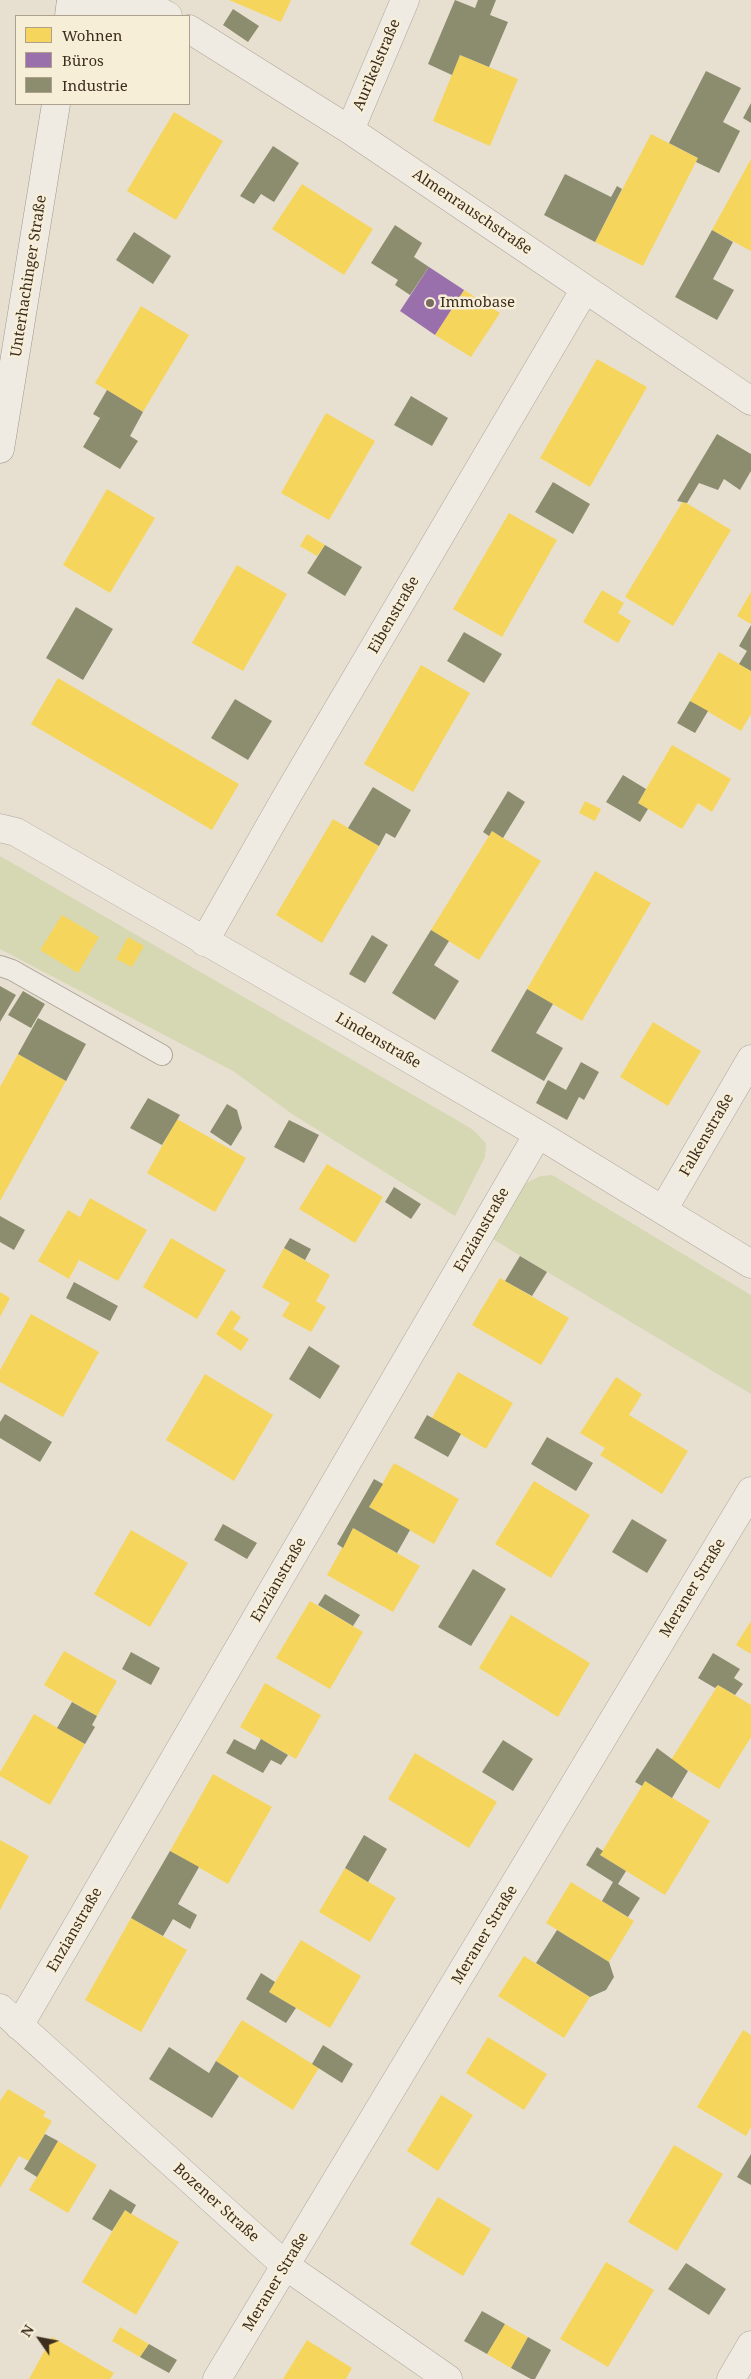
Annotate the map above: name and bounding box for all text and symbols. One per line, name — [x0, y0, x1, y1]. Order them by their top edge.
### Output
legend — [15, 15, 190, 105]
street label: Aurikelstraße — [350, 16, 404, 114]
text: Wohnen — [62, 25, 122, 45]
text: Büros — [62, 50, 104, 70]
text: Industrie — [62, 75, 128, 95]
street label: Almenrauschstraße — [409, 165, 535, 259]
street label: Unterhachinger Straße — [7, 194, 51, 358]
place label: Immobase — [440, 294, 515, 312]
marker: Immobase — [424, 297, 436, 309]
street label: Eibenstraße — [365, 573, 423, 657]
street label: Lindenstraße — [332, 1009, 424, 1073]
street label: Falkenstraße — [676, 1090, 738, 1180]
street label: Enzianstraße — [451, 1185, 513, 1275]
street label: Enzianstraße — [248, 1535, 310, 1625]
street label: Meraner Straße — [656, 1535, 730, 1641]
street label: Meraner Straße — [448, 1882, 522, 1988]
street label: Enzianstraße — [44, 1885, 106, 1975]
street label: Bozener Straße — [169, 2160, 263, 2246]
street label: Meraner Straße — [239, 2229, 313, 2335]
north arrow — [15, 2314, 65, 2364]
text: N — [16, 2321, 38, 2340]

